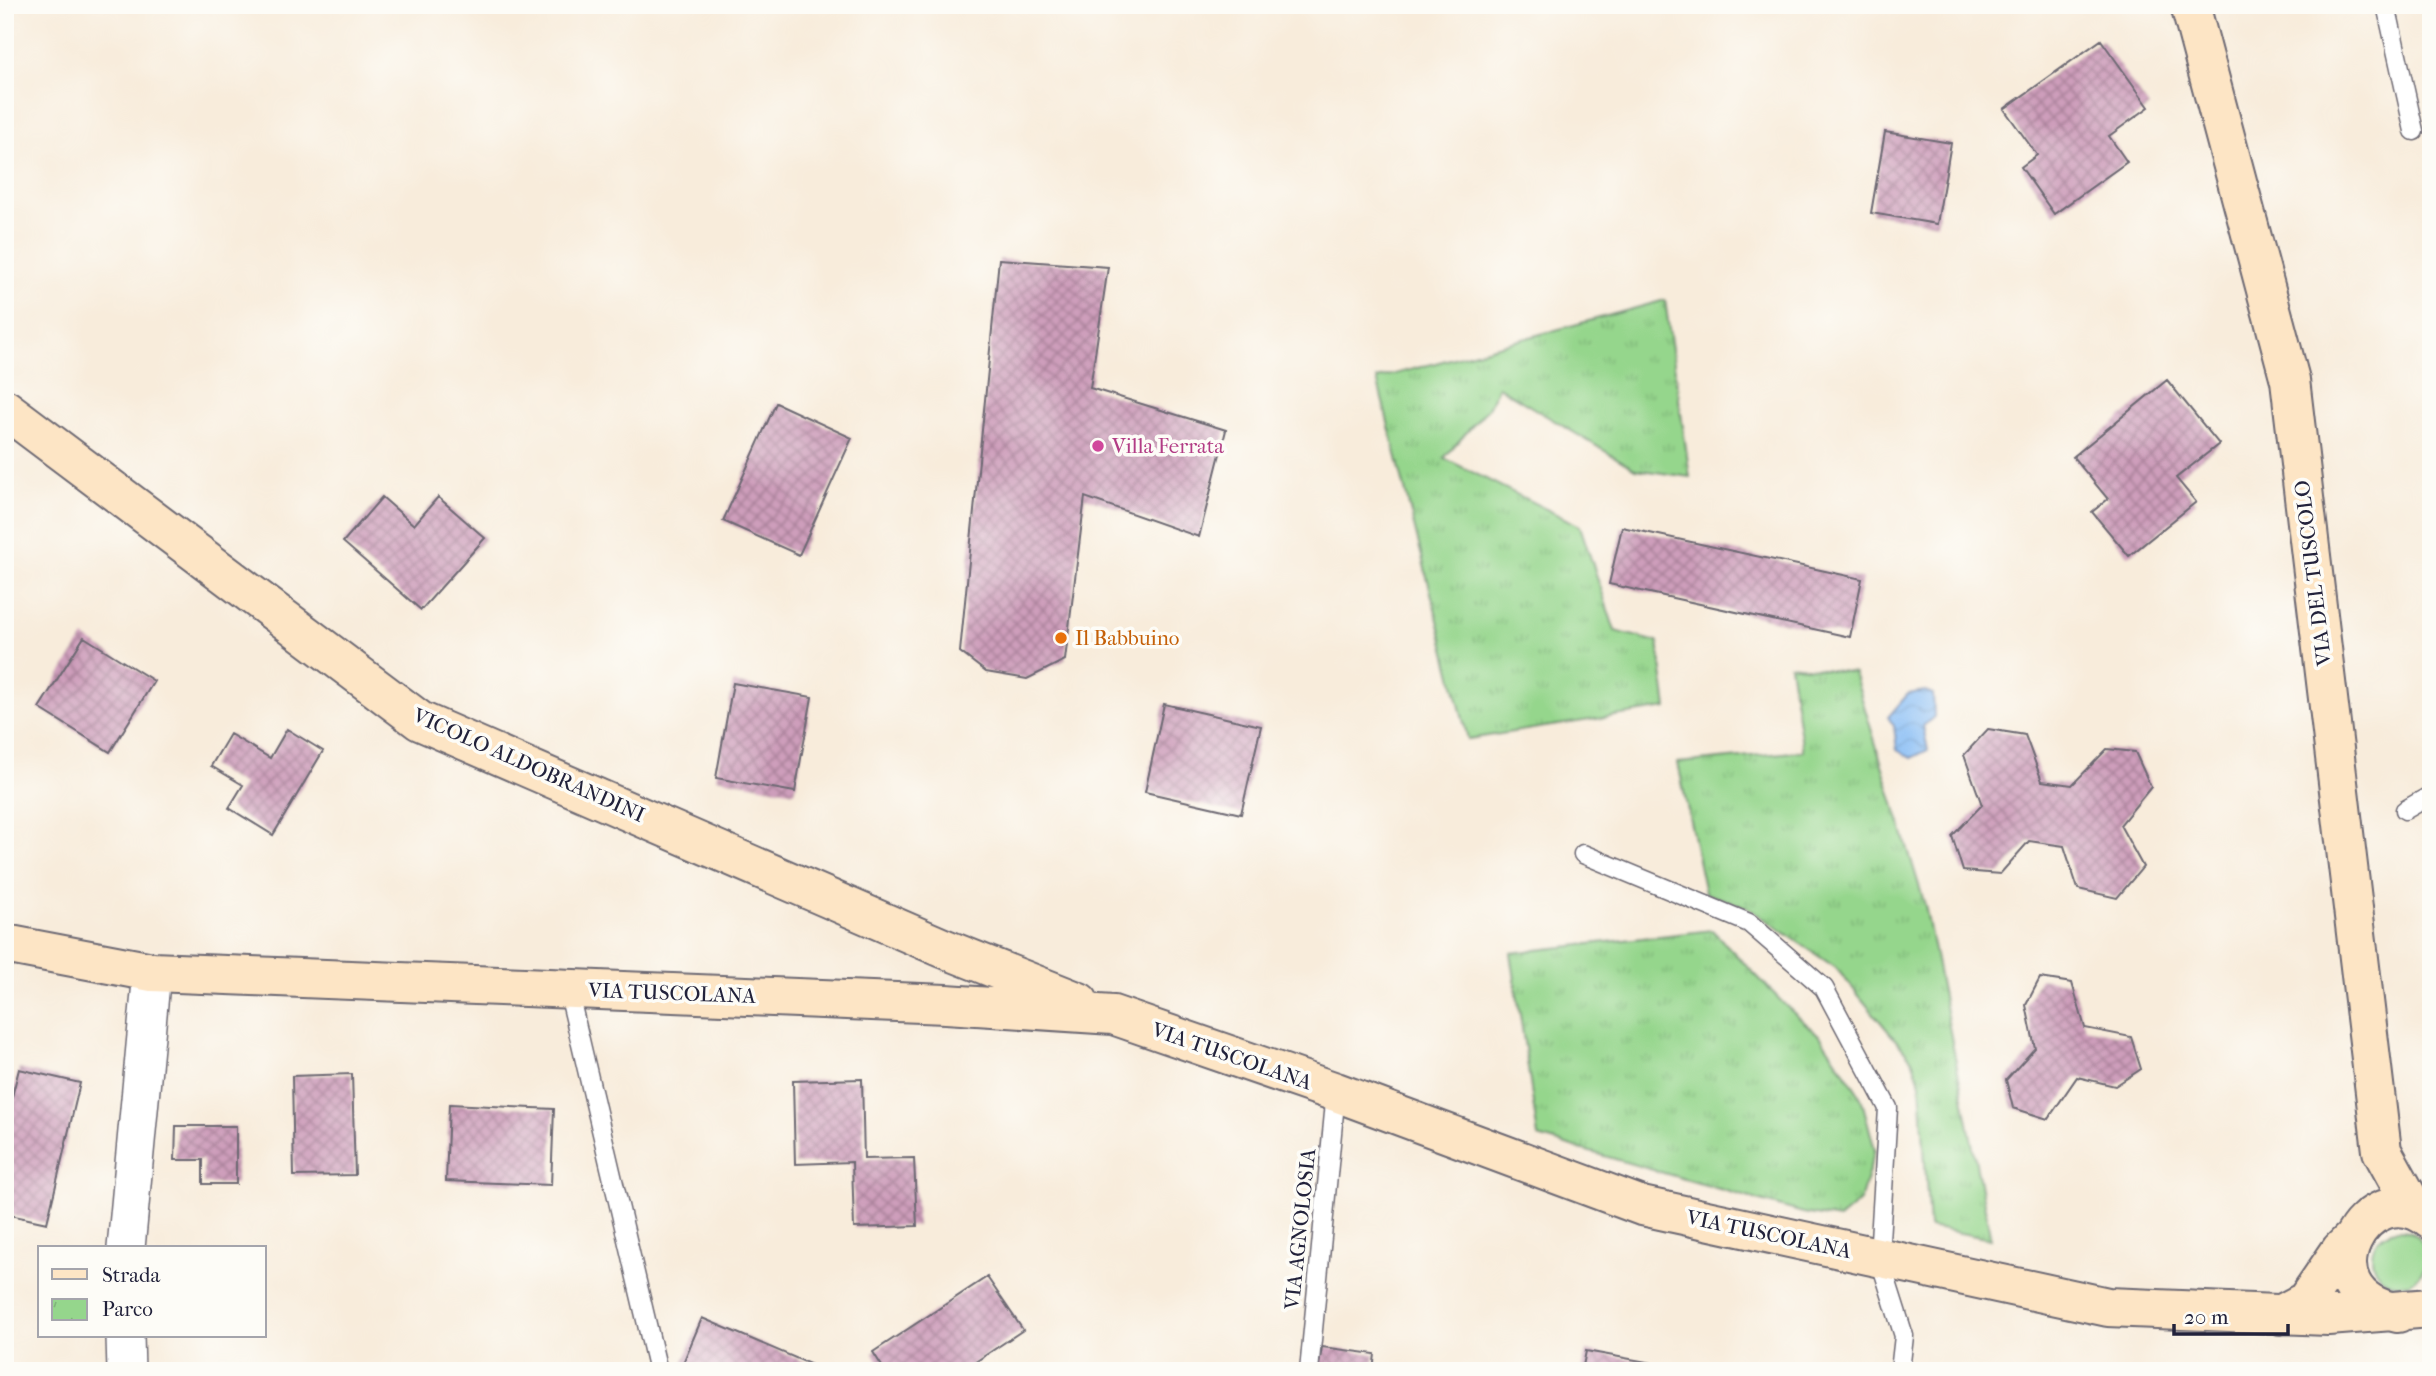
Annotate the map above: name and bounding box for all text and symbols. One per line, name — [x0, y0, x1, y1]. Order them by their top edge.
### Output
place label: Villa Ferrata — [1111, 434, 1224, 458]
marker: Villa Ferrata — [1090, 438, 1106, 454]
street label: VIA DEL TUSCOLO — [2290, 479, 2336, 668]
place label: Il Babbuino — [1075, 626, 1179, 650]
marker: Il Babbuino — [1053, 630, 1069, 646]
street label: VICOLO ALDOBRANDINI — [409, 703, 649, 827]
street label: VIA TUSCOLANA — [587, 978, 757, 1008]
street label: VIA TUSCOLANA — [1148, 1017, 1316, 1095]
street label: VIA AGNOLOSIA — [1279, 1147, 1320, 1312]
street label: VIA TUSCOLANA — [1684, 1205, 1854, 1263]
legend — [38, 1246, 266, 1338]
text: Strada — [102, 1263, 160, 1287]
scale bar — [2174, 1292, 2287, 1336]
text: Parco — [102, 1297, 153, 1321]
text: 20 m — [2184, 1305, 2229, 1329]

